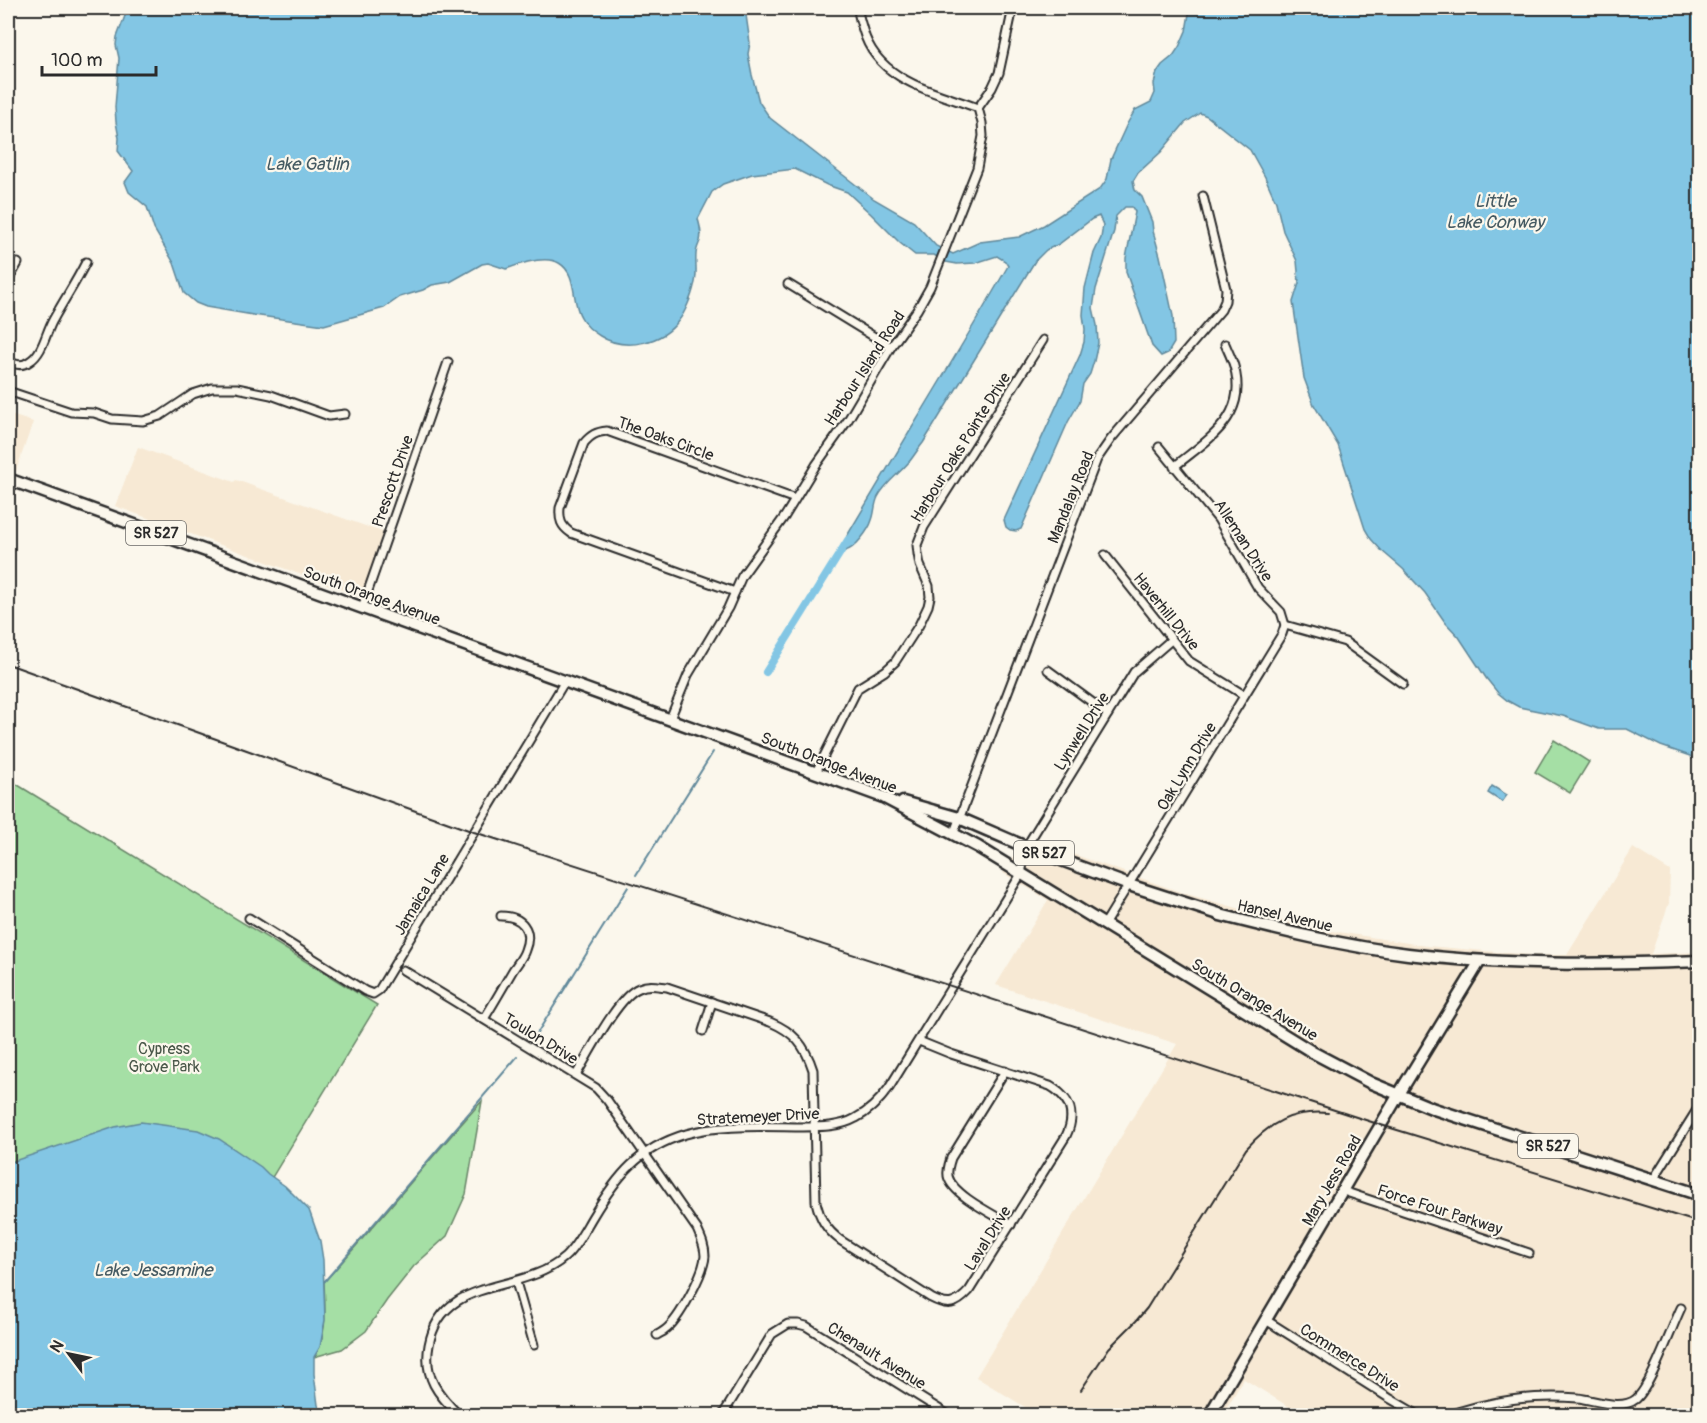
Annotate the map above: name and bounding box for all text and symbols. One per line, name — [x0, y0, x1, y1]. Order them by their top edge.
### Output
scale bar — [42, 39, 156, 77]
text: 100 m — [51, 49, 103, 72]
water label: Lake Gatlin — [265, 153, 349, 176]
water label: Little Lake Conway — [1446, 190, 1546, 234]
street label: Harbour Island Road — [820, 307, 909, 430]
street label: Harbour Oaks Pointe Drive — [907, 369, 1015, 526]
street label: The Oaks Circle — [615, 412, 717, 466]
street label: Prescott Drive — [368, 432, 418, 530]
street label: Mandalay Road — [1043, 448, 1098, 546]
street label: Alleman Drive — [1209, 496, 1277, 585]
road number: SR 527 — [126, 521, 186, 545]
street label: South Orange Avenue — [301, 562, 443, 630]
street label: Haverhill Drive — [1129, 569, 1204, 655]
street label: Lynwell Drive — [1050, 688, 1114, 775]
street label: Oak Lynn Drive — [1153, 719, 1221, 814]
street label: South Orange Avenue — [758, 728, 899, 798]
road number: SR 527 — [1014, 841, 1074, 865]
street label: Jamaica Lane — [390, 850, 454, 939]
street label: Hansel Avenue — [1235, 895, 1335, 937]
street label: South Orange Avenue — [1188, 954, 1321, 1046]
street label: Toulon Drive — [499, 1009, 582, 1069]
park label: Cypress Grove Park — [128, 1039, 200, 1077]
street label: Stratemeyer Drive — [696, 1104, 820, 1130]
street label: Mary Jess Road — [1298, 1132, 1366, 1229]
road number: SR 527 — [1518, 1134, 1578, 1158]
street label: Force Four Parkway — [1375, 1180, 1505, 1240]
street label: Laval Drive — [960, 1202, 1016, 1275]
water label: Lake Jessamine — [94, 1259, 215, 1282]
street label: Chenault Avenue — [824, 1318, 929, 1394]
street label: Commerce Drive — [1296, 1319, 1403, 1396]
north arrow — [39, 1324, 99, 1384]
text: N — [46, 1337, 69, 1356]

